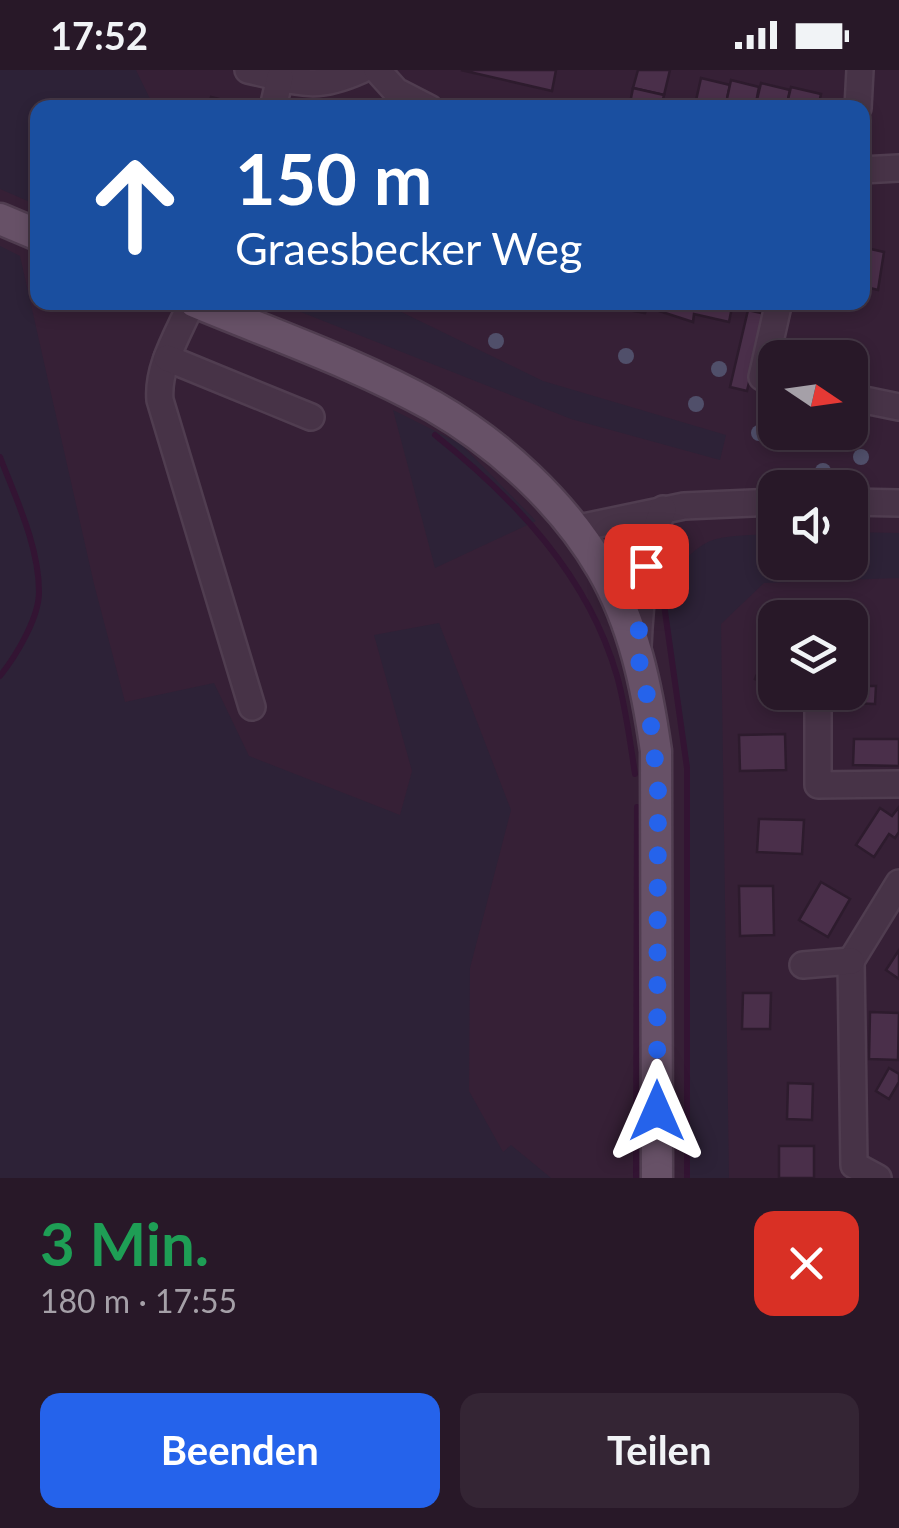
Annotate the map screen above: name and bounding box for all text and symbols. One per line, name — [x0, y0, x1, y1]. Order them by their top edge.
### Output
text: 17:52 — [50, 12, 148, 58]
text: 150 m — [235, 136, 432, 220]
icon: ahead — [70, 140, 200, 270]
text: Graesbecker Weg — [235, 221, 583, 275]
north arrow — [758, 340, 868, 450]
map controls — [758, 340, 868, 710]
button: sound — [758, 470, 868, 580]
pin — [604, 524, 689, 609]
icon: arrive — [619, 539, 674, 594]
button: layers — [758, 600, 868, 710]
position arrow — [605, 1059, 709, 1163]
text: 3 Min. — [40, 1207, 209, 1279]
button: close — [754, 1211, 859, 1316]
text: 180 m · 17:55 — [40, 1281, 237, 1320]
button: Beenden — [40, 1393, 440, 1508]
button: Teilen — [460, 1393, 859, 1508]

